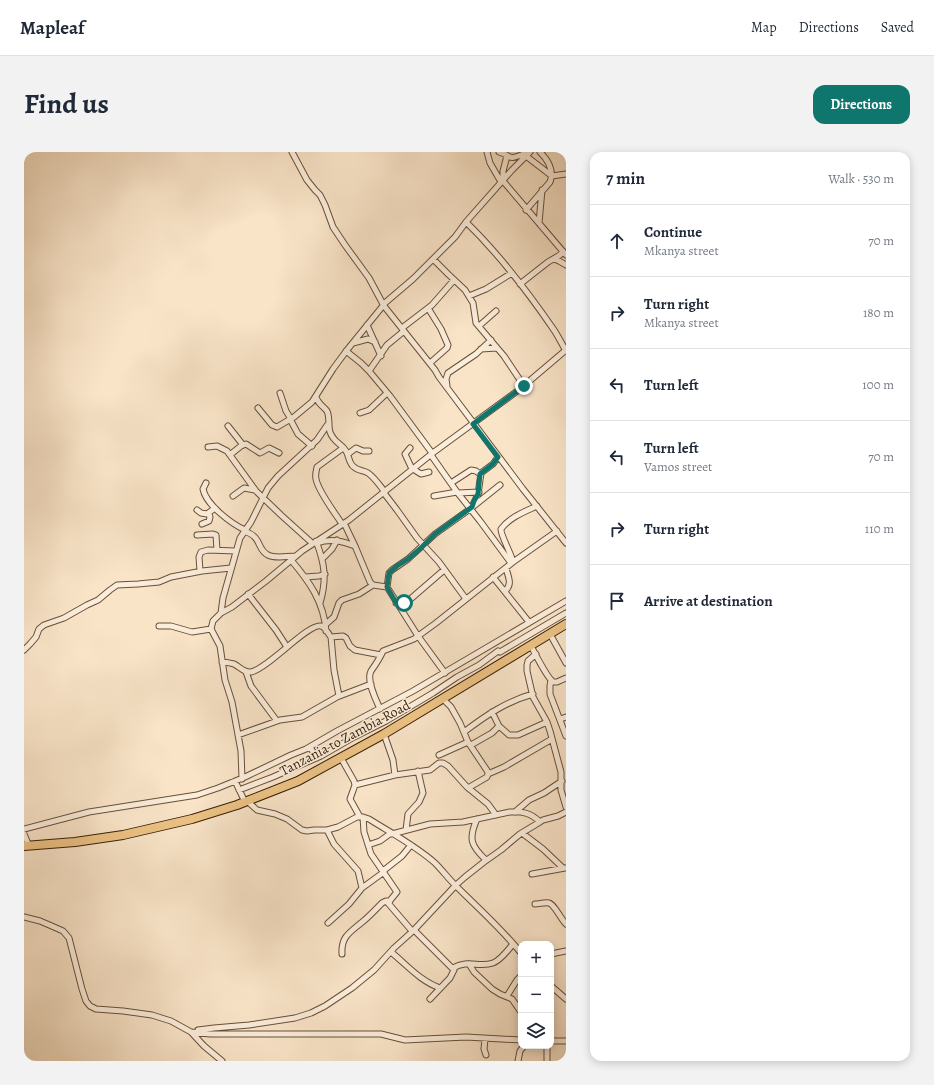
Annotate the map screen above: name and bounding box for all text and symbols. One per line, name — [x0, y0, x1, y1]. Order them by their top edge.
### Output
text: Mapleaf — [20, 15, 85, 41]
text: Map — [751, 18, 777, 37]
text: Directions — [799, 18, 859, 37]
text: Saved — [881, 18, 914, 37]
text: Find us — [24, 85, 109, 123]
button: Directions — [813, 85, 910, 124]
text: 7 min — [606, 167, 645, 190]
text: Walk · 530 m — [828, 170, 894, 187]
text: Continue — [644, 222, 702, 242]
icon: ahead — [606, 230, 628, 252]
text: 70 m — [868, 232, 894, 249]
text: Mkanya street — [644, 242, 719, 259]
text: Turn right — [644, 294, 709, 314]
icon: right — [606, 302, 628, 324]
text: 180 m — [863, 304, 894, 321]
text: Mkanya street — [644, 314, 719, 331]
icon: left — [606, 374, 628, 396]
text: Turn left — [644, 375, 699, 395]
text: 100 m — [862, 376, 894, 393]
route end — [515, 377, 533, 395]
text: Turn left — [644, 438, 699, 458]
icon: left — [606, 446, 628, 468]
text: 70 m — [868, 448, 894, 465]
text: Vamos street — [644, 458, 712, 475]
icon: right — [606, 518, 628, 540]
text: Turn right — [644, 519, 709, 539]
text: 110 m — [865, 520, 894, 537]
icon: arrive — [606, 590, 628, 612]
text: Arrive at destination — [644, 591, 773, 611]
route start — [395, 594, 413, 612]
street label: Tanzania to Zambia Road — [277, 695, 414, 780]
map controls — [518, 941, 554, 1049]
button: + — [518, 941, 554, 977]
button: − — [518, 977, 554, 1013]
button: layers — [518, 1013, 554, 1049]

